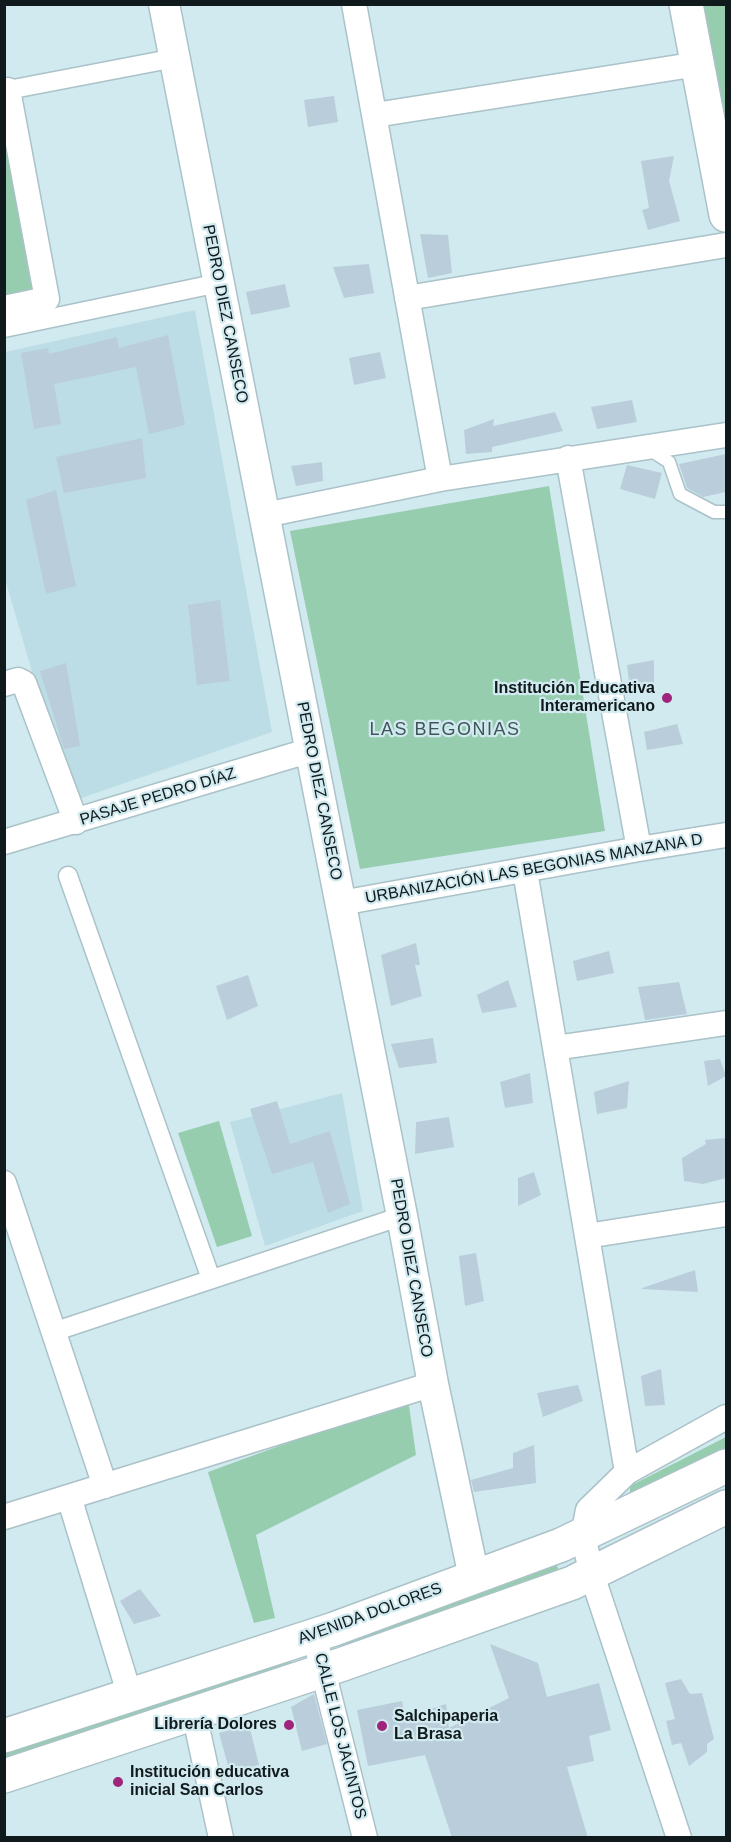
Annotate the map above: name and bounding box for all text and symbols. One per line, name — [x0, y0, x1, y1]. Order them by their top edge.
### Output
street label: PEDRO DIEZ CANSECO — [198, 223, 252, 405]
place label: Institución Educativa Interamericano — [494, 679, 655, 717]
marker: Institución Educativa Interamericano — [660, 691, 674, 705]
street label: PEDRO DIEZ CANSECO — [292, 700, 346, 882]
district label: LAS BEGONIAS — [369, 719, 521, 741]
street label: PASAJE PEDRO DÍAZ — [78, 764, 238, 830]
street label: URBANIZACIÓN LAS BEGONIAS MANZANA D — [364, 830, 704, 908]
street label: PEDRO DIEZ CANSECO — [386, 1177, 436, 1359]
street label: AVENIDA DOLORES — [295, 1579, 445, 1649]
street label: CALLE LOS JACINTOS — [310, 1651, 370, 1821]
place label: Salchipaperia La Brasa — [394, 1707, 498, 1745]
place label: Librería Dolores — [154, 1715, 277, 1735]
marker: Librería Dolores — [282, 1718, 296, 1732]
marker: Salchipaperia La Brasa — [375, 1719, 389, 1733]
place label: Institución educativa inicial San Carlos — [130, 1763, 289, 1801]
marker: Institución educativa inicial San Carlos — [111, 1775, 125, 1789]

